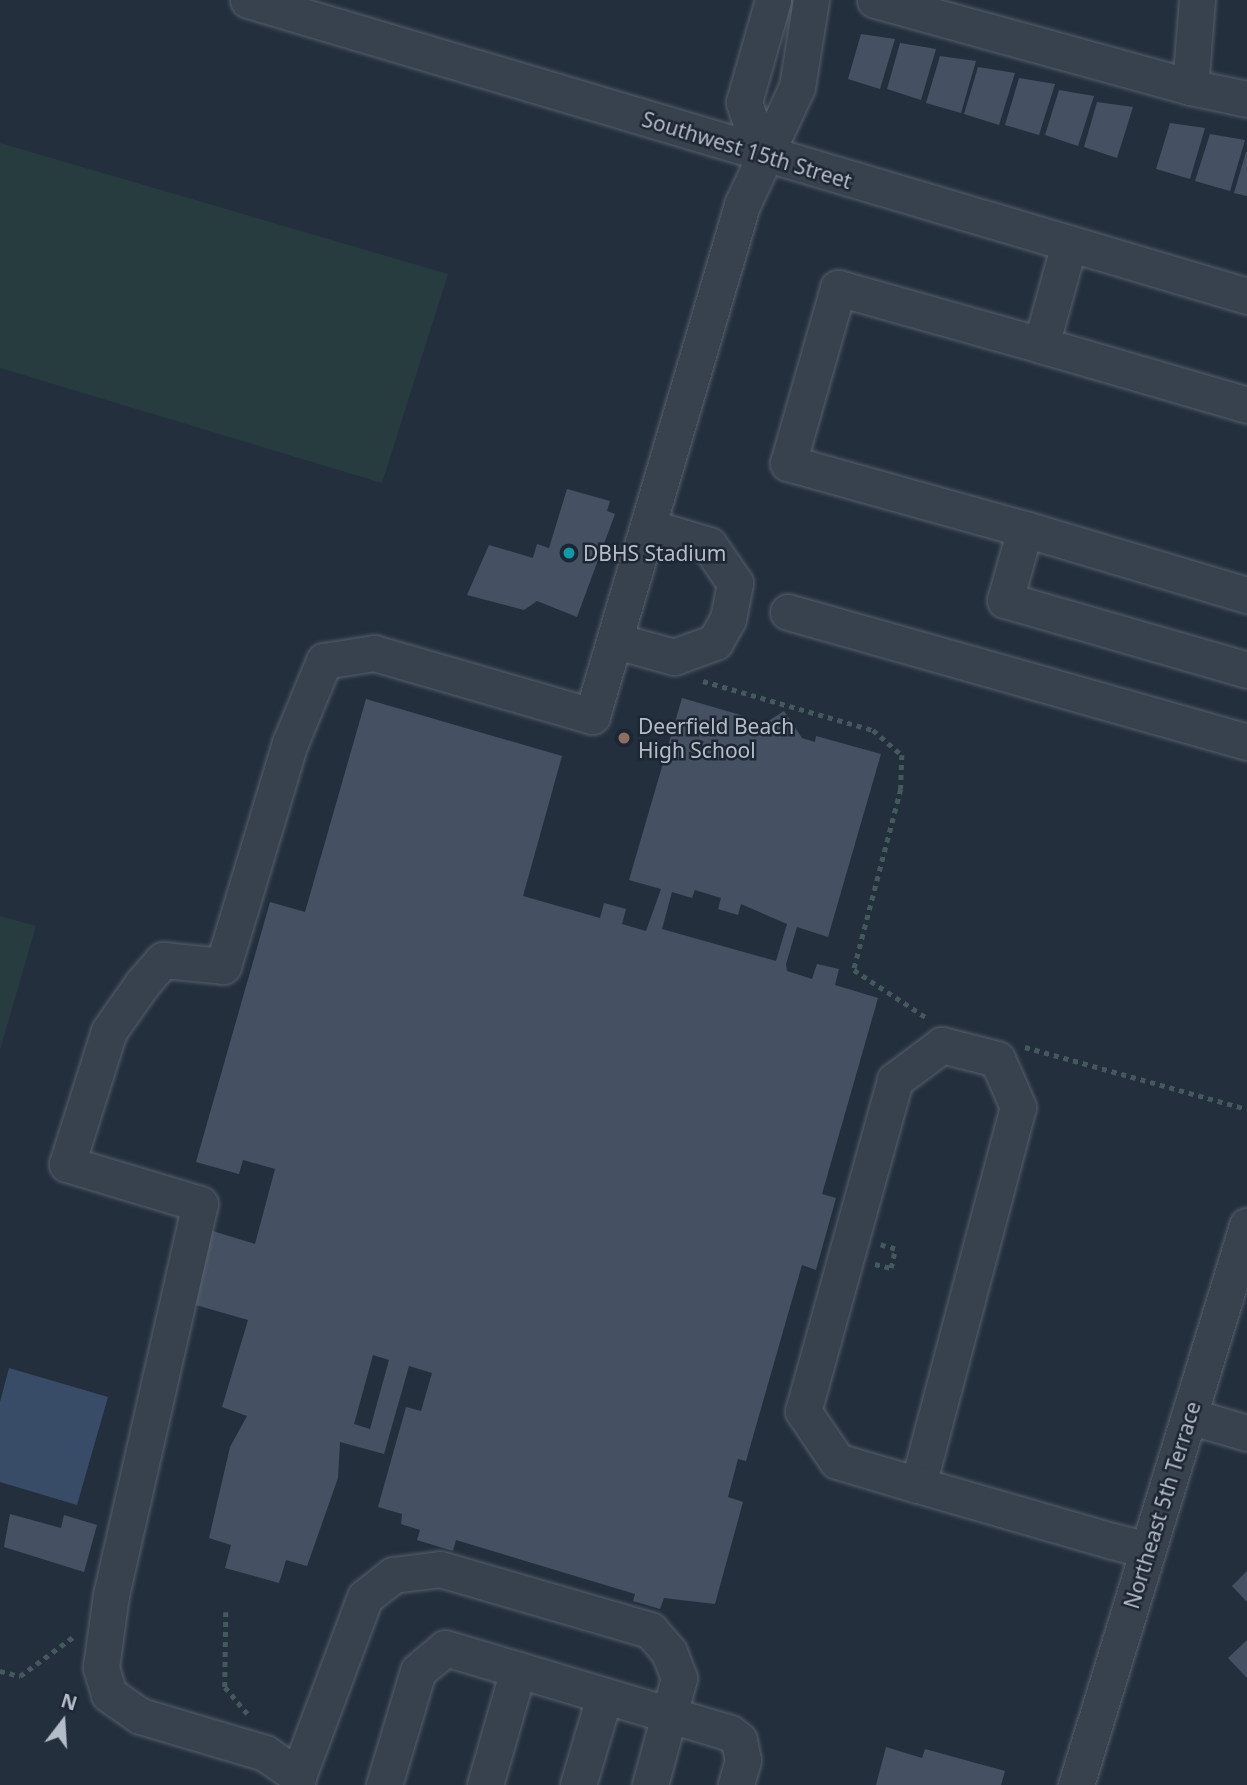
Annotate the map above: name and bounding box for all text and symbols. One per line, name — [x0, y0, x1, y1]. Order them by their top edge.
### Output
street label: Southwest 15th Street — [639, 106, 855, 194]
place label: DBHS Stadium — [583, 540, 726, 566]
marker: DBHS Stadium — [561, 545, 577, 561]
place label: Deerfield Beach High School — [638, 713, 794, 763]
marker: Deerfield Beach High School — [616, 730, 632, 746]
street label: Northeast 5th Terrace — [1118, 1398, 1206, 1612]
north arrow — [28, 1687, 98, 1757]
text: N — [58, 1687, 80, 1717]

